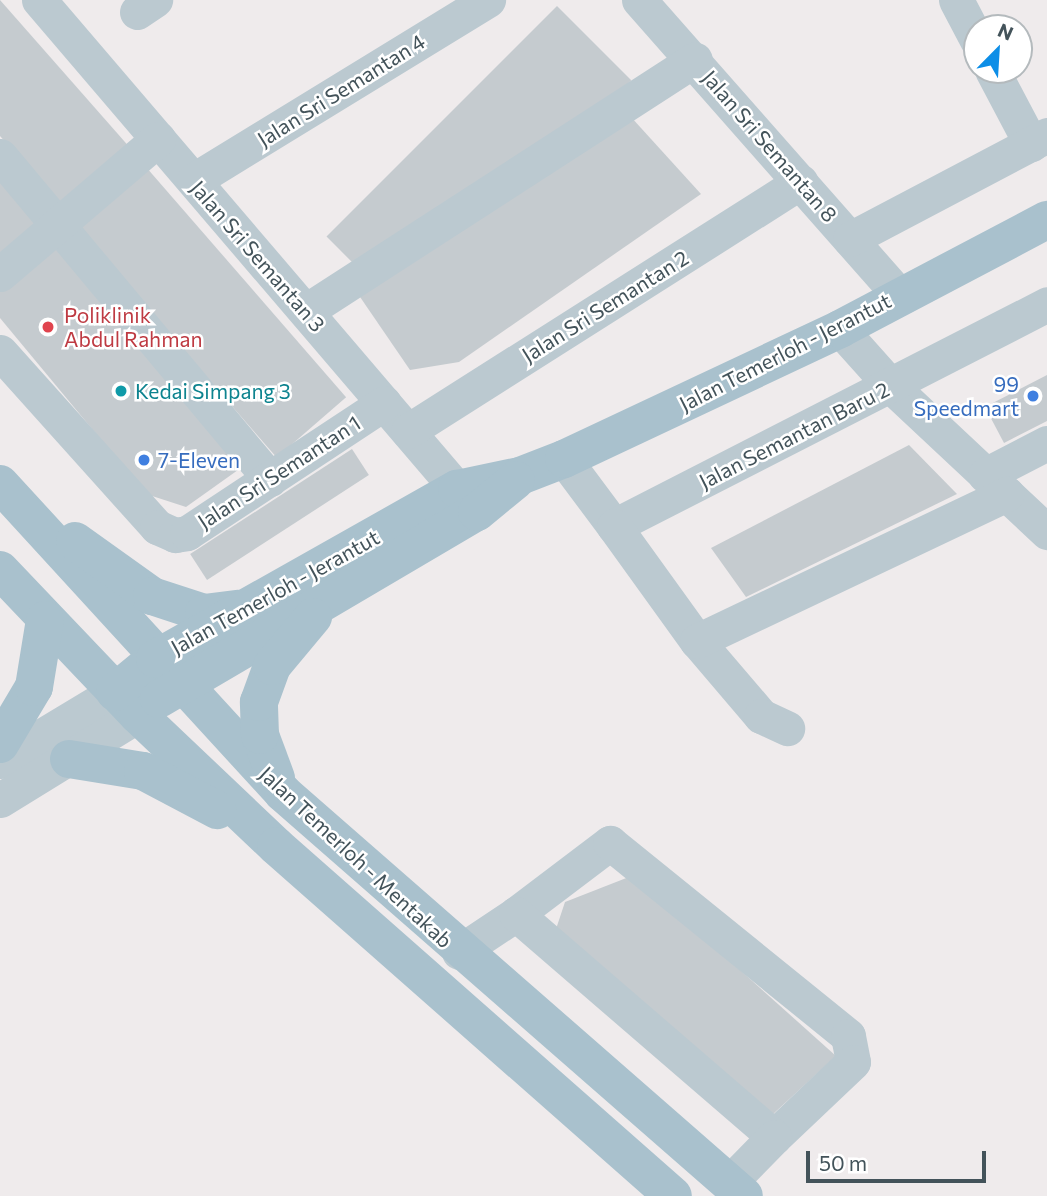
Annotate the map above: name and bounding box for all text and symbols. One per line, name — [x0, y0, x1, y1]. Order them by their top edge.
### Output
north arrow — [963, 14, 1033, 84]
text: N — [995, 18, 1017, 45]
street label: Jalan Sri Semantan 4 — [253, 28, 429, 152]
street label: Jalan Sri Semantan 8 — [697, 65, 843, 227]
street label: Jalan Sri Semantan 3 — [186, 175, 330, 337]
street label: Jalan Sri Semantan 2 — [517, 245, 693, 367]
street label: Jalan Temerloh - Jerantut — [675, 288, 895, 416]
place label: Poliklinik Abdul Rahman — [64, 302, 202, 352]
marker: Poliklinik Abdul Rahman — [38, 317, 58, 337]
place label: 99 Speedmart — [914, 371, 1019, 421]
street label: Jalan Semantan Baru 2 — [695, 376, 893, 494]
place label: Kedai Simpang 3 — [135, 378, 291, 404]
marker: Kedai Simpang 3 — [113, 383, 129, 399]
marker: 99 Speedmart — [1025, 388, 1041, 404]
street label: Jalan Sri Semantan 1 — [193, 410, 365, 534]
place label: 7-Eleven — [158, 447, 240, 473]
marker: 7-Eleven — [136, 452, 152, 468]
street label: Jalan Temerloh - Jerantut — [166, 524, 384, 660]
street label: Jalan Temerloh - Mentakab — [254, 761, 458, 953]
scale bar — [809, 1136, 989, 1180]
text: 50 m — [819, 1150, 867, 1175]

